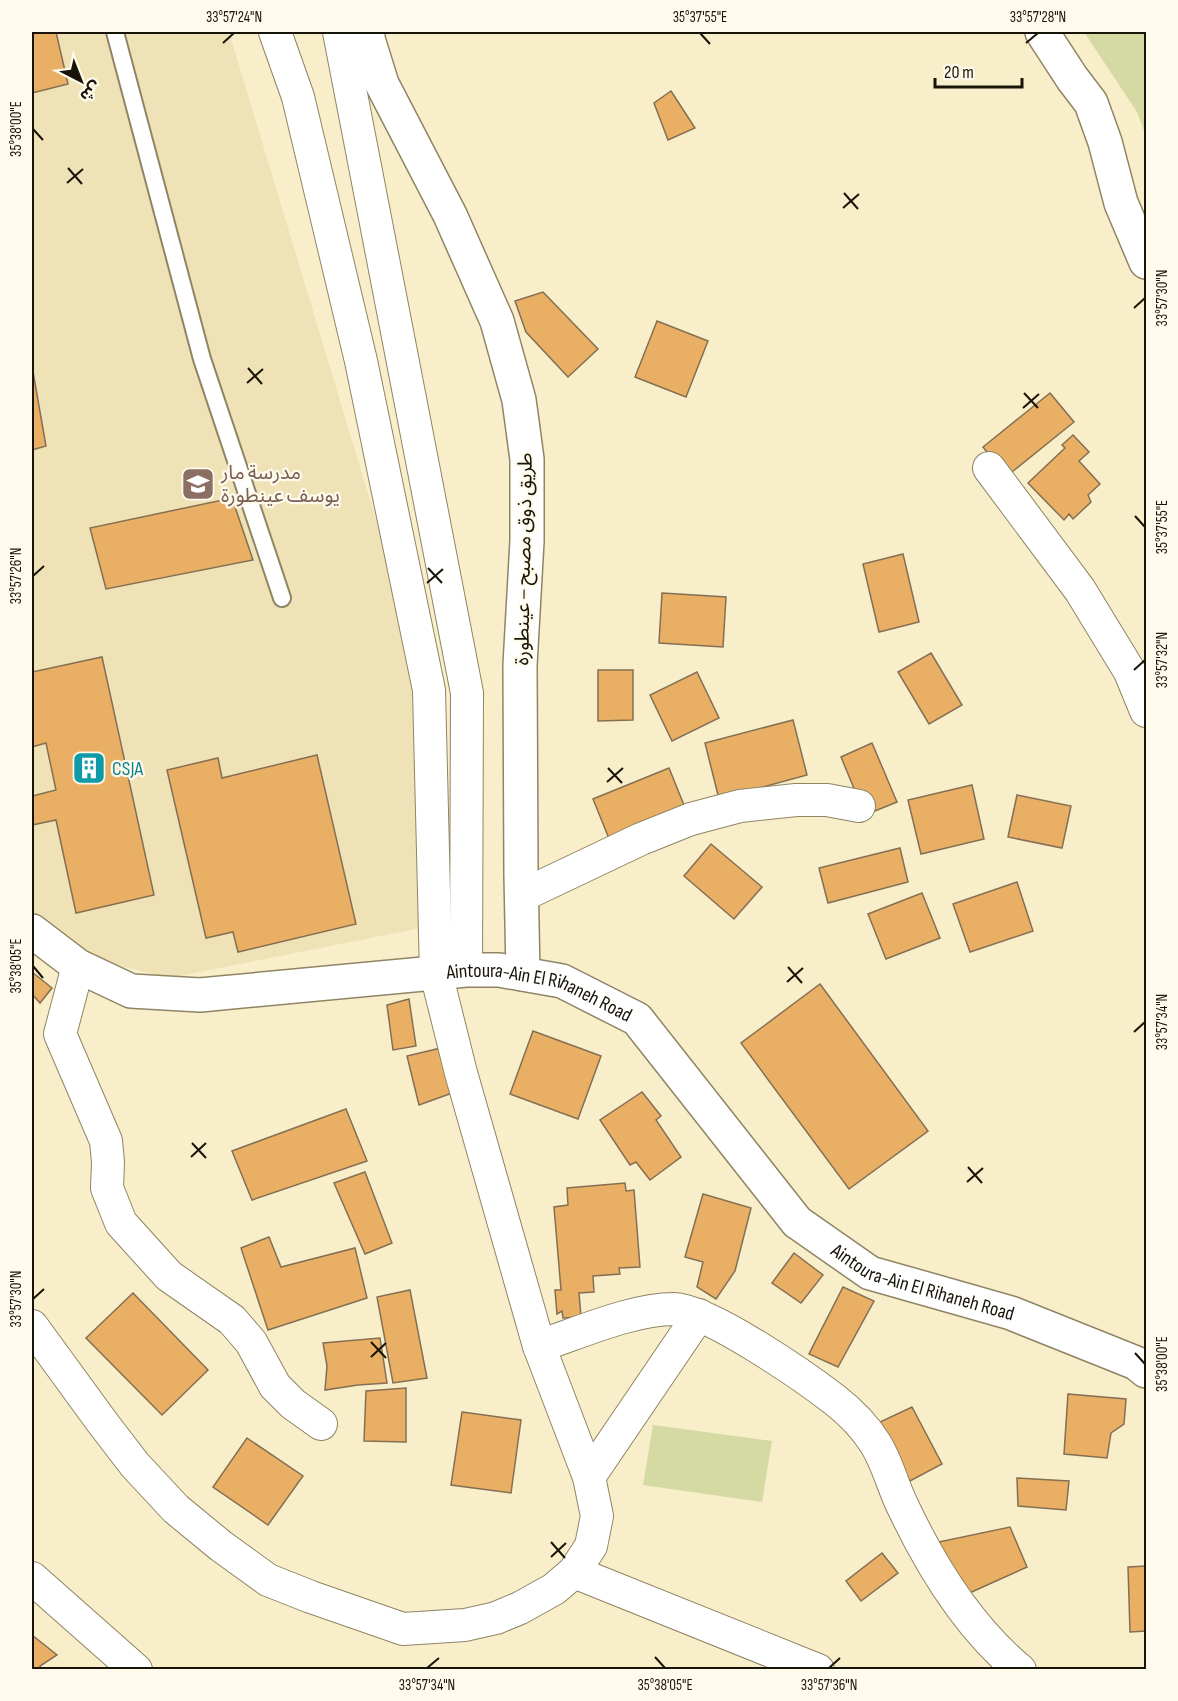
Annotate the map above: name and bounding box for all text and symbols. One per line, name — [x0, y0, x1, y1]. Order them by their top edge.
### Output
text: 33°57'24"N — [206, 8, 262, 27]
text: 35°37'55"E — [673, 8, 727, 27]
text: 33°57'28"N — [1010, 8, 1066, 27]
north arrow — [51, 51, 111, 111]
scale bar — [935, 51, 1022, 89]
text: 20 m — [944, 62, 974, 83]
text: ش — [75, 77, 105, 105]
text: 35°38'00"E — [7, 101, 26, 157]
text: 33°57'30"N — [1153, 270, 1172, 326]
street label: طريق ذوق مصبح – عينطورة — [510, 452, 540, 666]
place label: مدرسة مار يوسف عينطورة — [220, 461, 340, 508]
school or university icon: مدرسة مار يوسف عينطورة — [180, 466, 216, 502]
text: 35°37'55"E — [1153, 500, 1172, 554]
text: 33°57'26"N — [7, 548, 26, 604]
text: 33°57'32"N — [1153, 632, 1172, 688]
building icon: CSJA — [71, 750, 107, 786]
place label: CSJA — [112, 757, 144, 781]
text: 35°38'05"E — [7, 938, 26, 994]
street label: Aintoura-Ain El Rihaneh Road — [444, 959, 636, 1028]
text: 33°57'34"N — [1153, 994, 1172, 1050]
street label: Aintoura-Ain El Rihaneh Road — [826, 1238, 1017, 1326]
text: 33°57'30"N — [7, 1271, 26, 1327]
text: 35°38'00"E — [1153, 1336, 1172, 1392]
text: 33°57'34"N — [399, 1676, 455, 1695]
text: 35°38'05"E — [637, 1676, 693, 1695]
text: 33°57'36"N — [801, 1676, 857, 1695]

